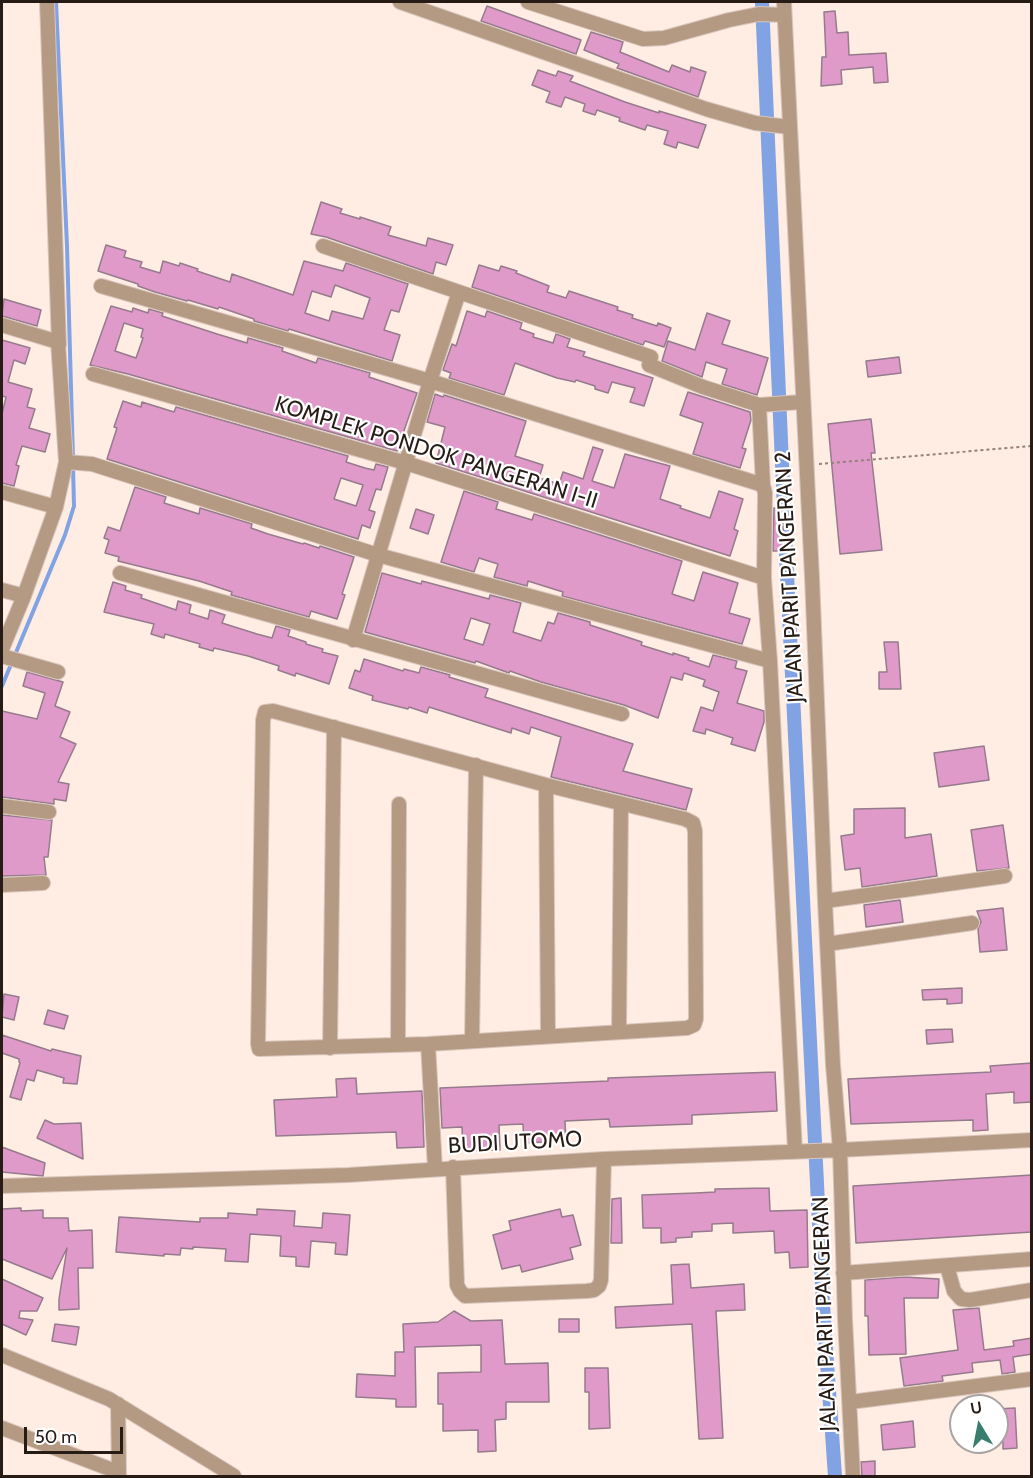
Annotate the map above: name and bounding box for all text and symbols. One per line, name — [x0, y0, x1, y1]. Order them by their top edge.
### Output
street label: KOMPLEK PONDOK PANGERAN I-II — [271, 391, 601, 515]
street label: JALAN PARIT PANGERAN 2 — [770, 451, 810, 703]
street label: BUDI UTOMO — [447, 1126, 583, 1160]
street label: JALAN PARIT PANGERAN — [808, 1196, 842, 1432]
north arrow — [949, 1394, 1009, 1454]
text: U — [969, 1397, 983, 1418]
scale bar — [27, 1415, 126, 1453]
text: 50 m — [35, 1426, 77, 1448]

